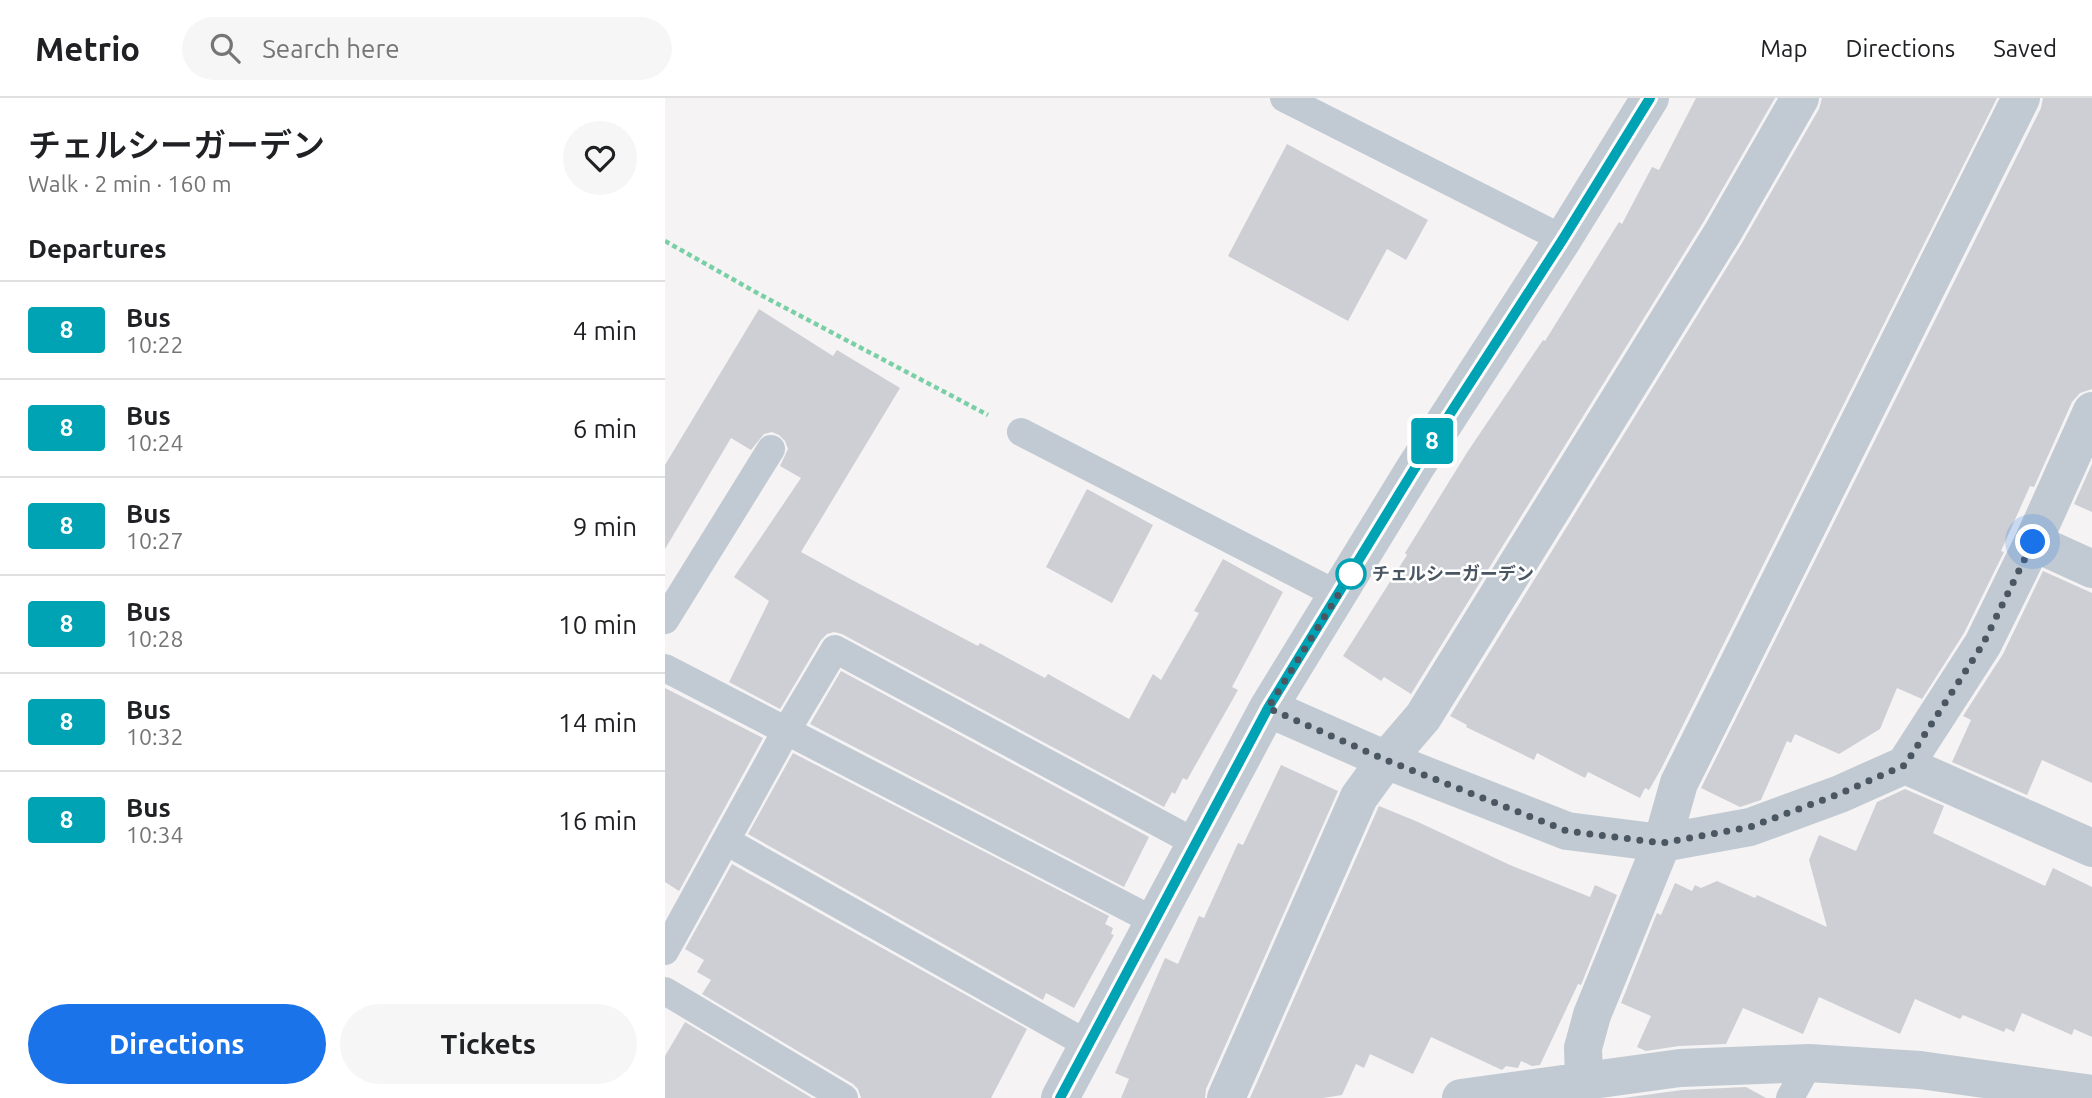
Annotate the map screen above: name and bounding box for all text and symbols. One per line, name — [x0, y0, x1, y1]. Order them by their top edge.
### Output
search box — [182, 17, 672, 80]
icon: search — [206, 29, 244, 67]
text: Metrio — [35, 30, 140, 67]
text: Search here — [262, 34, 400, 63]
text: Map — [1760, 35, 1807, 62]
text: Directions — [1845, 35, 1955, 62]
text: Saved — [1993, 35, 2057, 62]
button: heart — [563, 121, 637, 195]
text: チェルシーガーデン — [28, 126, 325, 163]
text: Walk · 2 min · 160 m — [28, 171, 232, 196]
text: Departures — [28, 234, 166, 263]
text: Bus — [126, 303, 171, 332]
text: 8 — [60, 316, 73, 343]
text: 4 min — [573, 316, 637, 345]
text: 10:22 — [126, 332, 184, 357]
text: Bus — [126, 401, 171, 430]
text: 8 — [60, 414, 73, 441]
text: 6 min — [573, 414, 637, 443]
line badge: 8 — [1409, 418, 1455, 464]
text: 8 — [1425, 427, 1439, 454]
text: 10:24 — [126, 430, 184, 455]
text: Bus — [126, 499, 171, 528]
text: 8 — [60, 512, 73, 539]
text: 9 min — [573, 512, 637, 541]
your location — [2015, 524, 2050, 559]
text: 10:27 — [126, 528, 184, 553]
marker: チェルシーガーデン — [1336, 559, 1366, 589]
place label: チェルシーガーデン — [1372, 563, 1534, 583]
text: Bus — [126, 597, 171, 626]
text: 8 — [60, 610, 73, 637]
text: 10 min — [558, 610, 637, 639]
text: 10:28 — [126, 626, 184, 651]
text: Bus — [126, 695, 171, 724]
text: 8 — [60, 708, 73, 735]
text: 14 min — [558, 708, 637, 737]
text: 10:32 — [126, 724, 184, 749]
text: Bus — [126, 793, 171, 822]
text: 8 — [60, 806, 73, 833]
text: 16 min — [558, 806, 637, 835]
text: 10:34 — [126, 822, 184, 847]
button: Directions — [28, 1004, 326, 1084]
button: Tickets — [340, 1004, 637, 1084]

